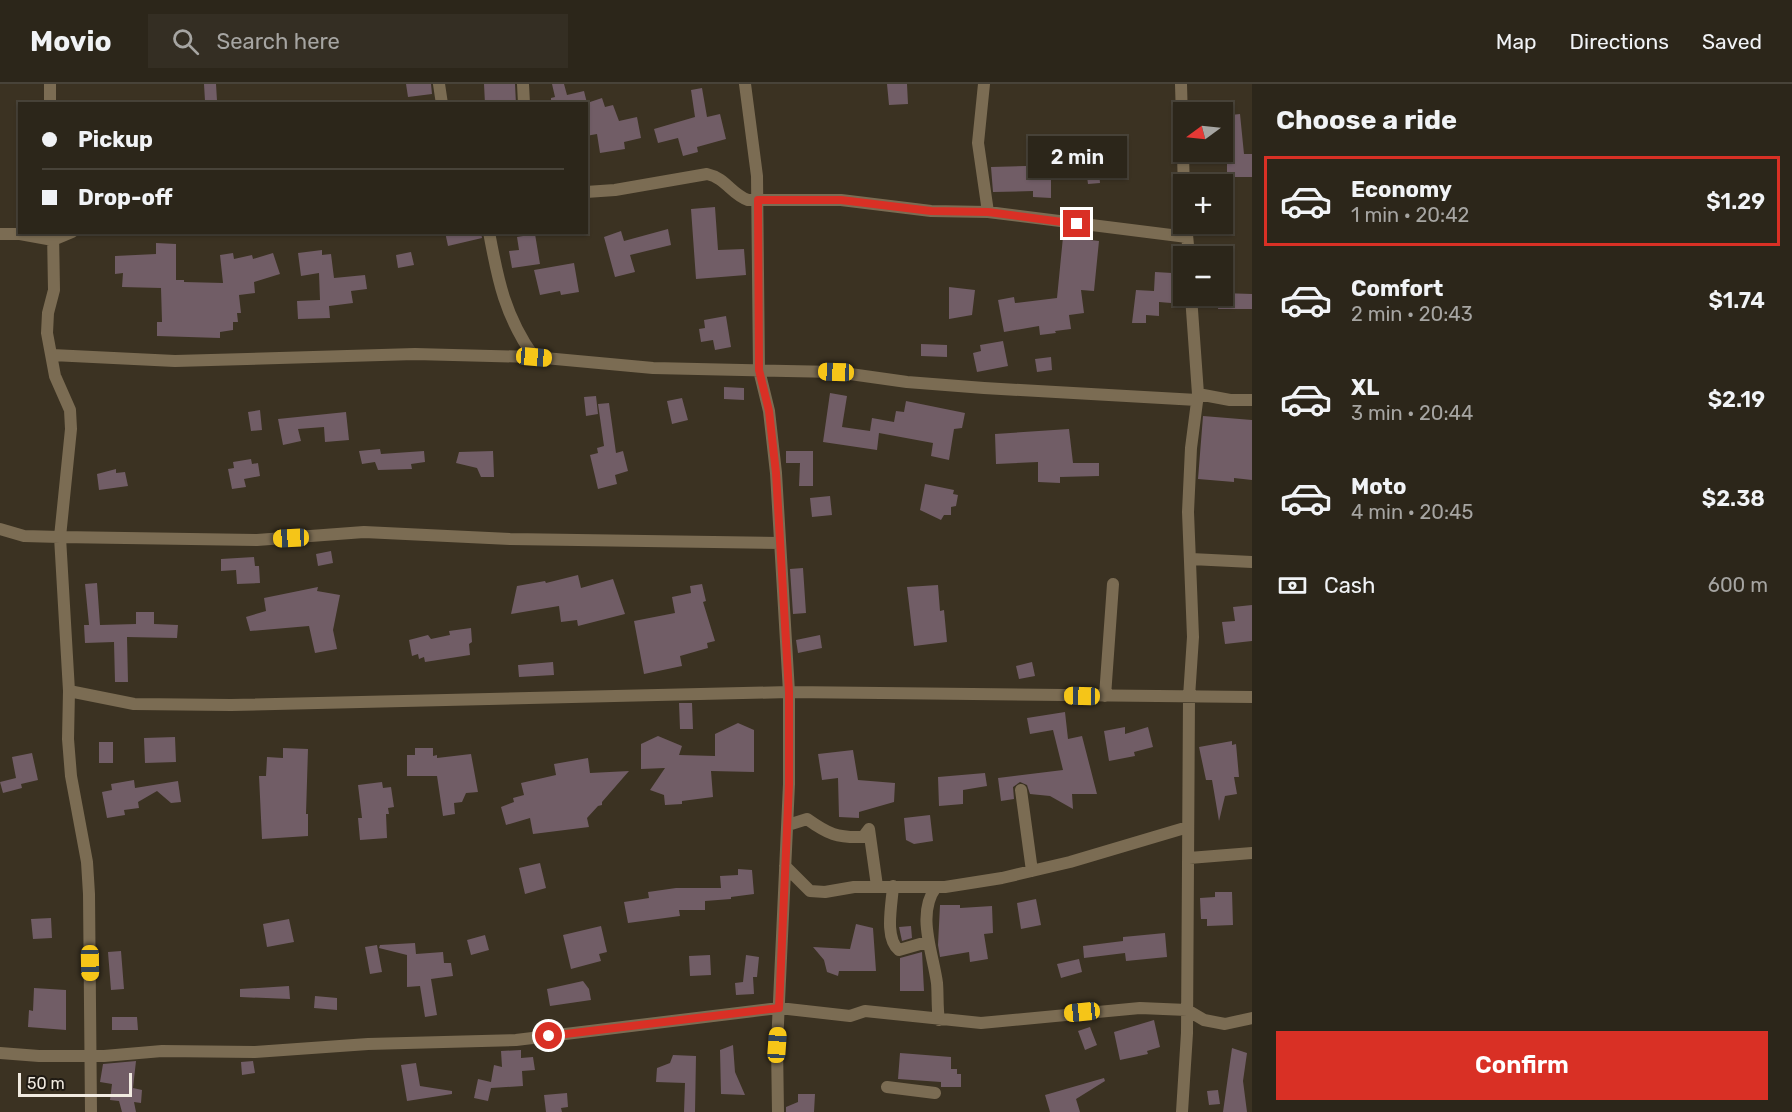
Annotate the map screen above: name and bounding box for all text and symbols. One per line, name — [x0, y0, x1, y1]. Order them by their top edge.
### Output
search box — [148, 14, 568, 68]
text: Movio — [30, 25, 112, 58]
icon: search — [169, 25, 202, 58]
text: Search here — [217, 28, 340, 55]
text: Map — [1496, 29, 1537, 54]
text: Directions — [1570, 29, 1669, 54]
text: Saved — [1702, 29, 1762, 54]
north arrow — [1173, 102, 1233, 162]
map controls — [1173, 102, 1233, 306]
text: Choose a ride — [1276, 104, 1457, 136]
text: Pickup — [78, 126, 153, 153]
callout: 2 min — [1028, 137, 1126, 179]
text: 2 min — [1051, 145, 1104, 169]
button: + — [1173, 174, 1233, 234]
icon: car — [1279, 174, 1333, 228]
text: Economy — [1351, 176, 1452, 203]
text: Drop-off — [78, 184, 173, 211]
text: $1.29 — [1706, 188, 1765, 215]
text: 1 min · 20:42 — [1351, 203, 1469, 227]
route end — [1063, 210, 1090, 237]
button: − — [1173, 246, 1233, 306]
icon: car — [1279, 273, 1333, 327]
text: Comfort — [1351, 275, 1443, 302]
text: $1.74 — [1708, 287, 1765, 314]
text: 2 min · 20:43 — [1351, 302, 1473, 326]
car — [515, 346, 553, 368]
car — [818, 362, 854, 382]
icon: car — [1279, 372, 1333, 426]
text: XL — [1351, 374, 1379, 401]
text: $2.19 — [1708, 386, 1765, 413]
text: 3 min · 20:44 — [1351, 401, 1473, 425]
icon: car — [1279, 471, 1333, 525]
text: Moto — [1351, 473, 1406, 500]
text: $2.38 — [1702, 485, 1765, 512]
text: 4 min · 20:45 — [1351, 500, 1473, 524]
car — [273, 528, 309, 548]
icon: cash — [1276, 569, 1309, 602]
text: Cash — [1324, 572, 1375, 599]
text: 600 m — [1708, 573, 1768, 597]
car — [1064, 687, 1100, 705]
car — [81, 945, 99, 981]
car — [1063, 1001, 1101, 1023]
route start — [535, 1022, 562, 1049]
car — [767, 1026, 787, 1064]
button: Confirm — [1276, 1031, 1768, 1100]
scale bar — [18, 1070, 132, 1098]
text: 50 m — [27, 1074, 65, 1093]

